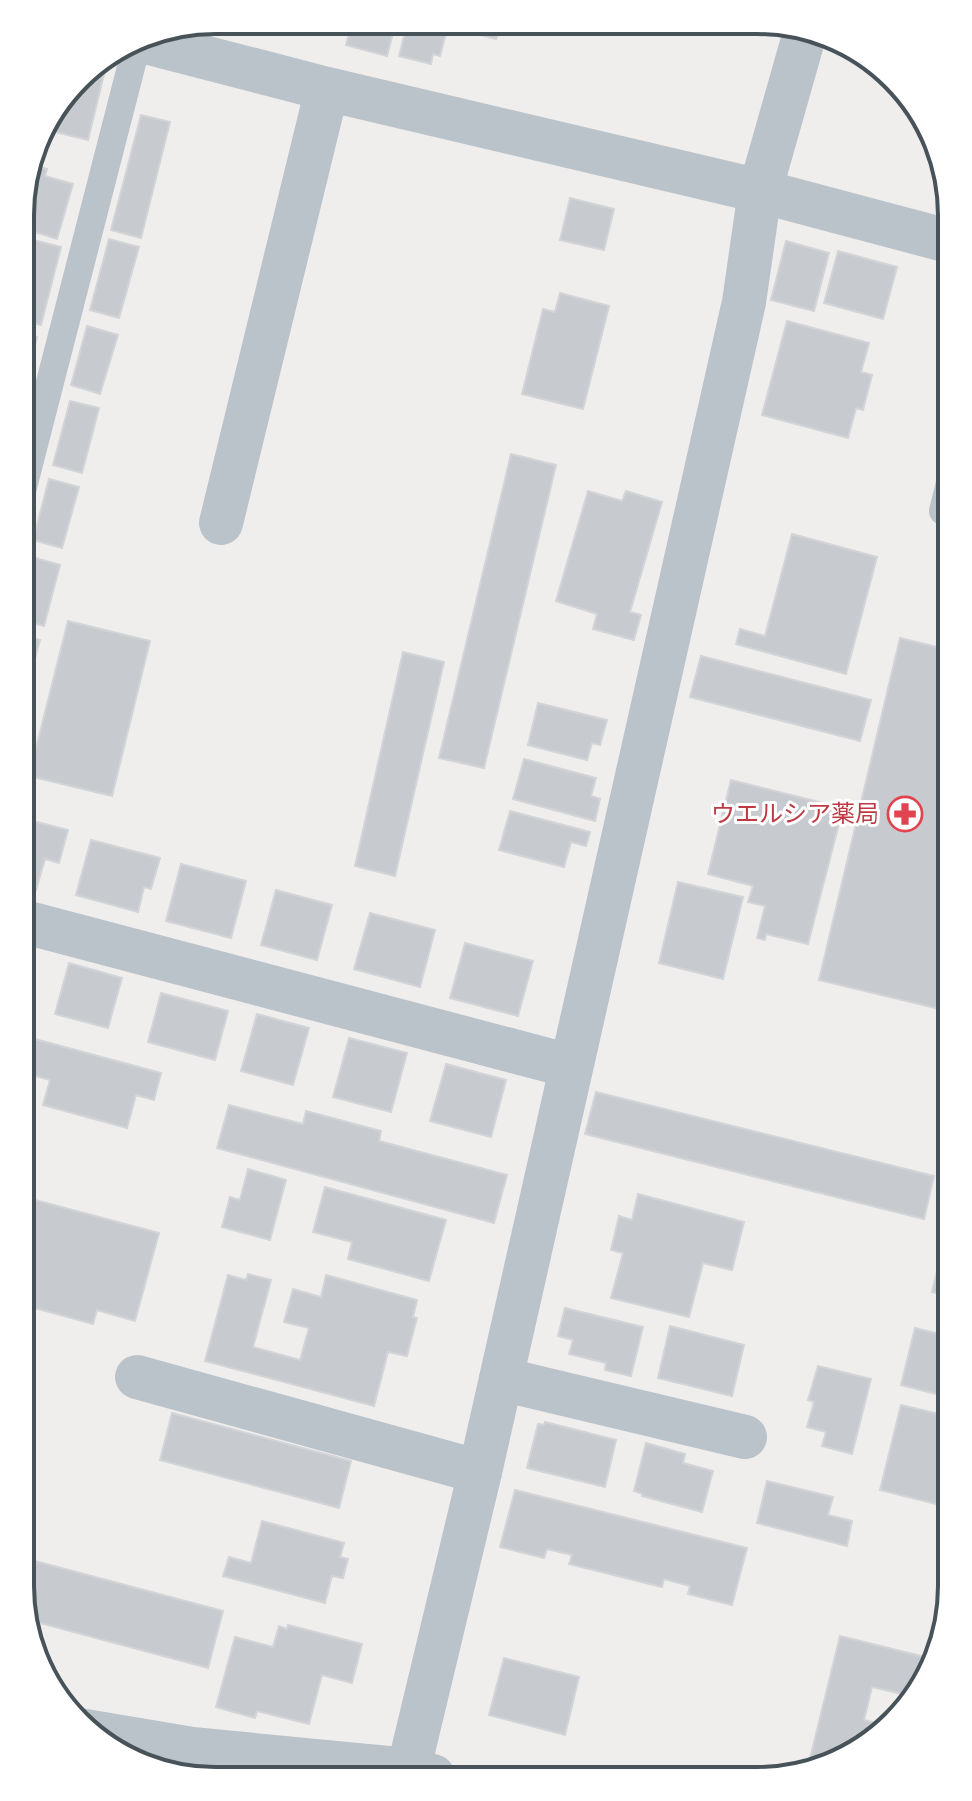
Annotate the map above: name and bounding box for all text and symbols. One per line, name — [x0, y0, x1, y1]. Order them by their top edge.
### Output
pharmacy icon: ウエルシア薬局 — [886, 795, 924, 833]
place label: ウエルシア薬局 — [711, 797, 879, 829]

